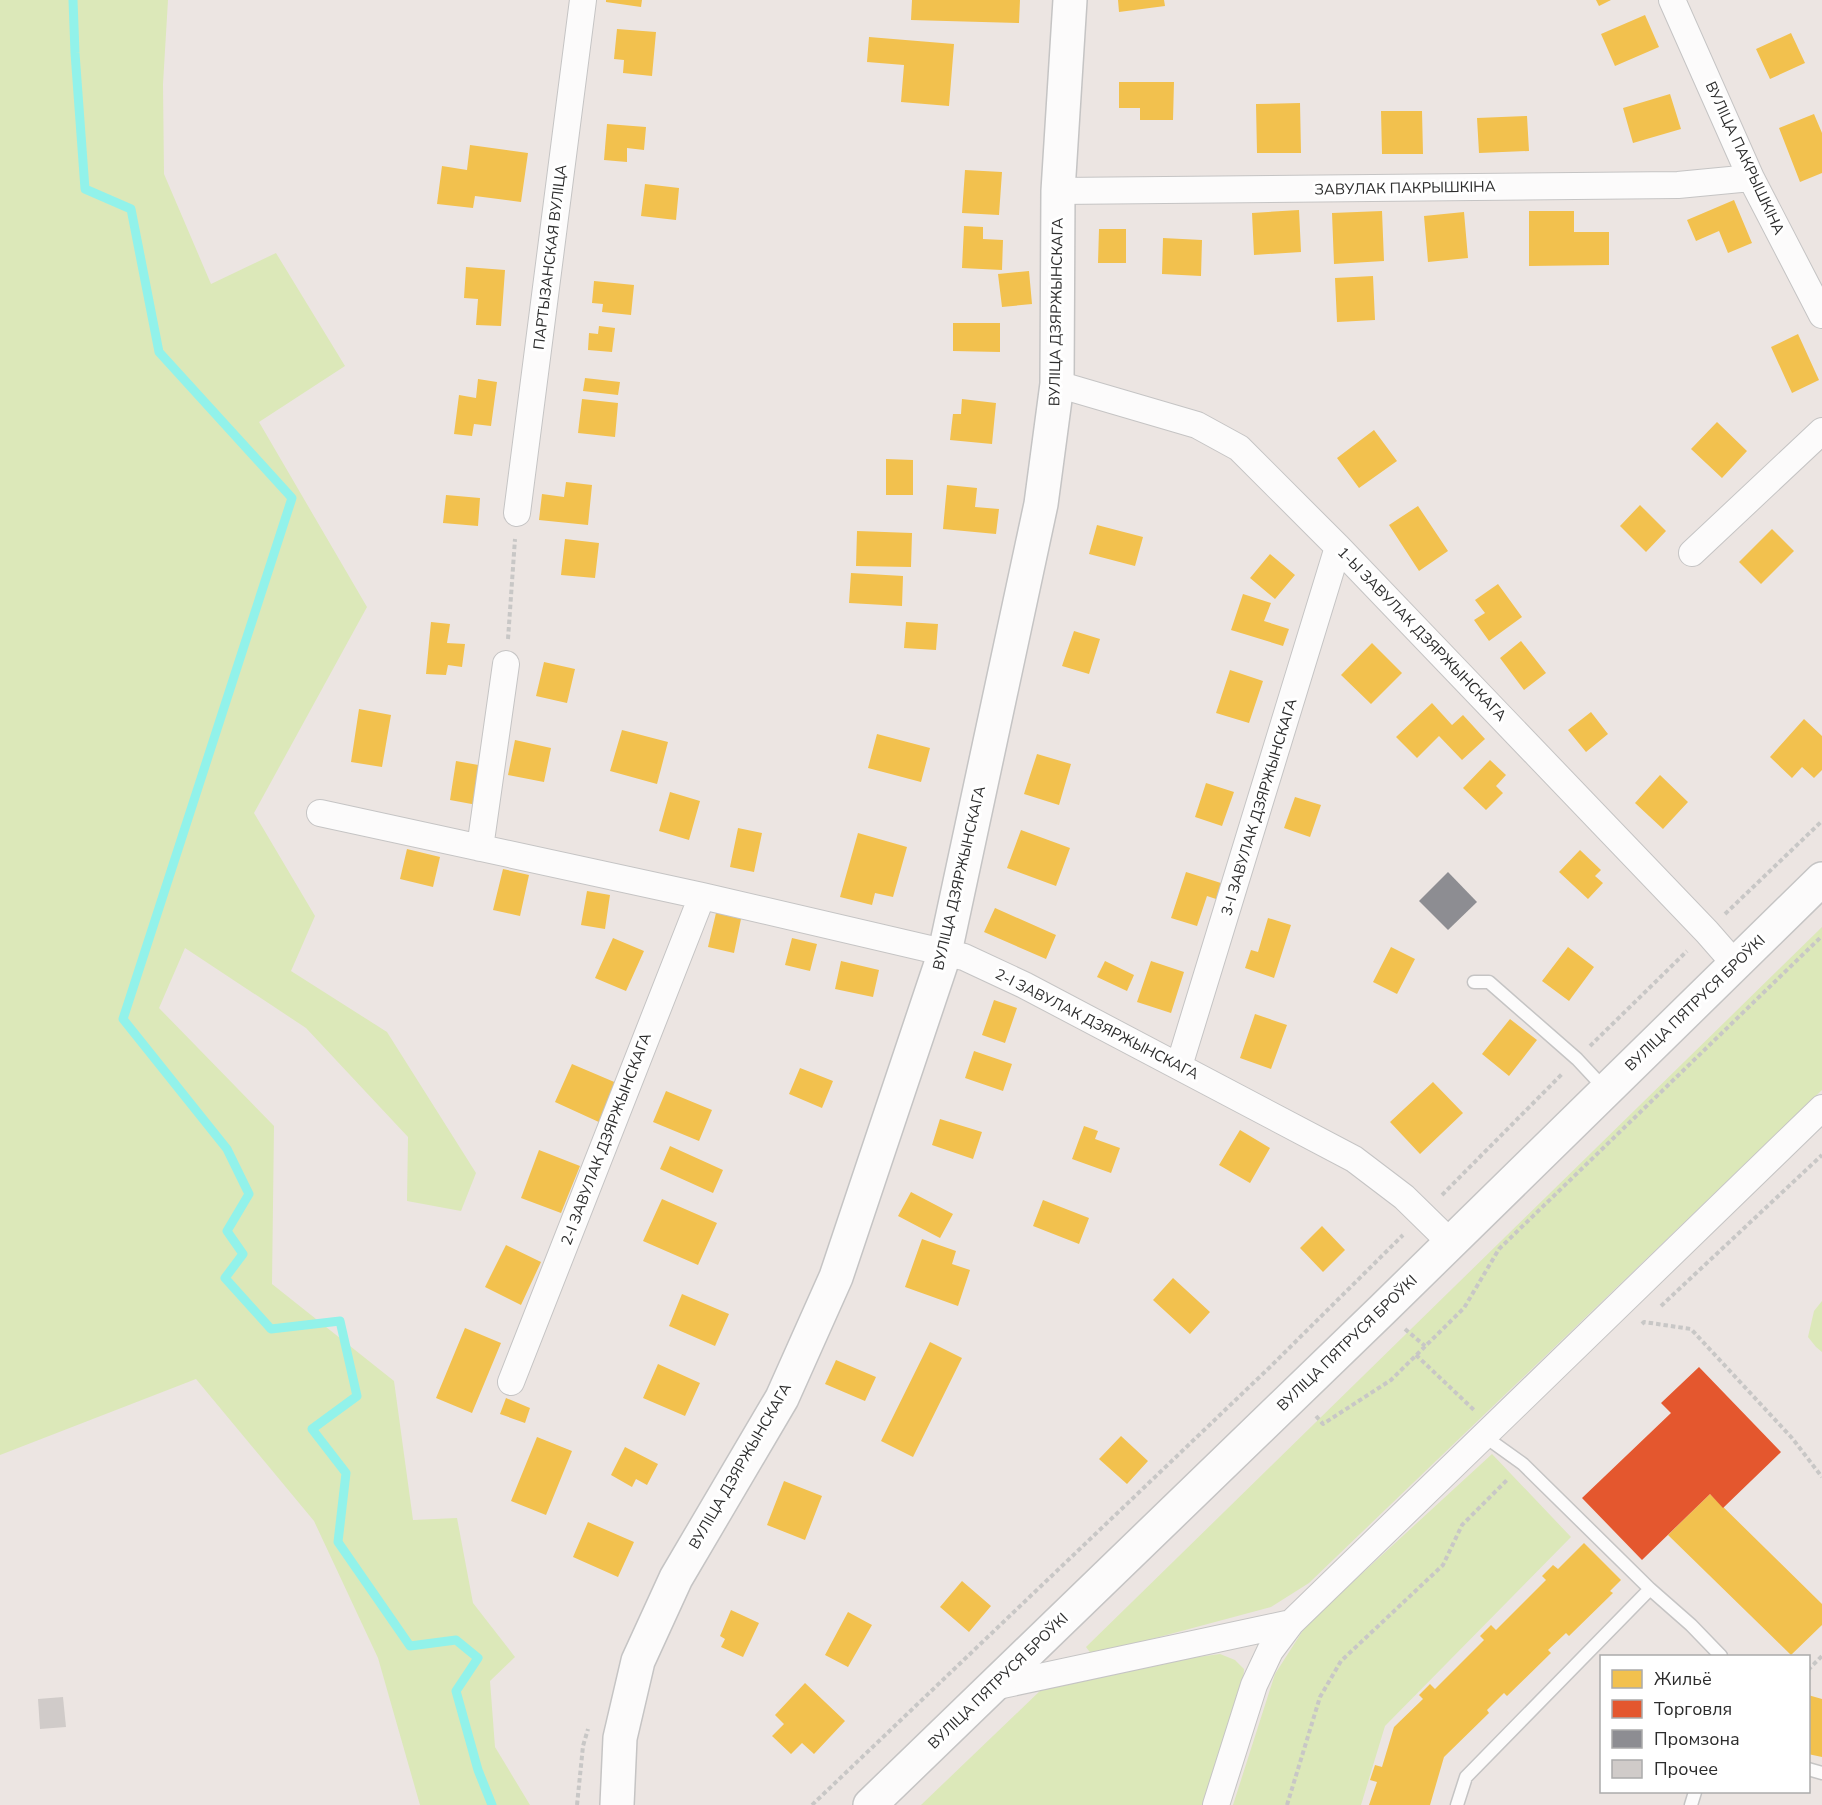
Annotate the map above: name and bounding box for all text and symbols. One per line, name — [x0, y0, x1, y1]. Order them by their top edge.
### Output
street label: ВУЛІЦА ПАКРЫШКІНА — [1701, 78, 1789, 238]
street label: ПАРТЫЗАНСКАЯ ВУЛІЦА — [529, 163, 571, 351]
street label: ЗАВУЛАК ПАКРЫШКІНА — [1314, 176, 1496, 200]
street label: ВУЛІЦА ДЗЯРЖЫНСКАГА — [1044, 217, 1068, 406]
street label: 1-Ы ЗАВУЛАК ДЗЯРЖЫНСКАГА — [1333, 543, 1511, 725]
street label: 3-І ЗАВУЛАК ДЗЯРЖЫНСКАГА — [1216, 696, 1302, 918]
street label: ВУЛІЦА ДЗЯРЖЫНСКАГА — [928, 784, 990, 972]
street label: ВУЛІЦА ПЯТРУСЯ БРОЎКІ — [1621, 931, 1769, 1075]
street label: 2-І ЗАВУЛАК ДЗЯРЖЫНСКАГА — [992, 964, 1202, 1084]
street label: 2-І ЗАВУЛАК ДЗЯРЖЫНСКАГА — [556, 1030, 656, 1248]
street label: ВУЛІЦА ПЯТРУСЯ БРОЎКІ — [1273, 1271, 1421, 1415]
street label: ВУЛІЦА ДЗЯРЖЫНСКАГА — [684, 1379, 796, 1553]
street label: ВУЛІЦА ПЯТРУСЯ БРОЎКІ — [924, 1609, 1072, 1753]
legend — [1600, 1655, 1810, 1793]
text: Жильё — [1654, 1667, 1712, 1691]
text: Торговля — [1654, 1697, 1732, 1721]
text: Промзона — [1654, 1727, 1740, 1751]
text: Прочее — [1654, 1757, 1718, 1781]

